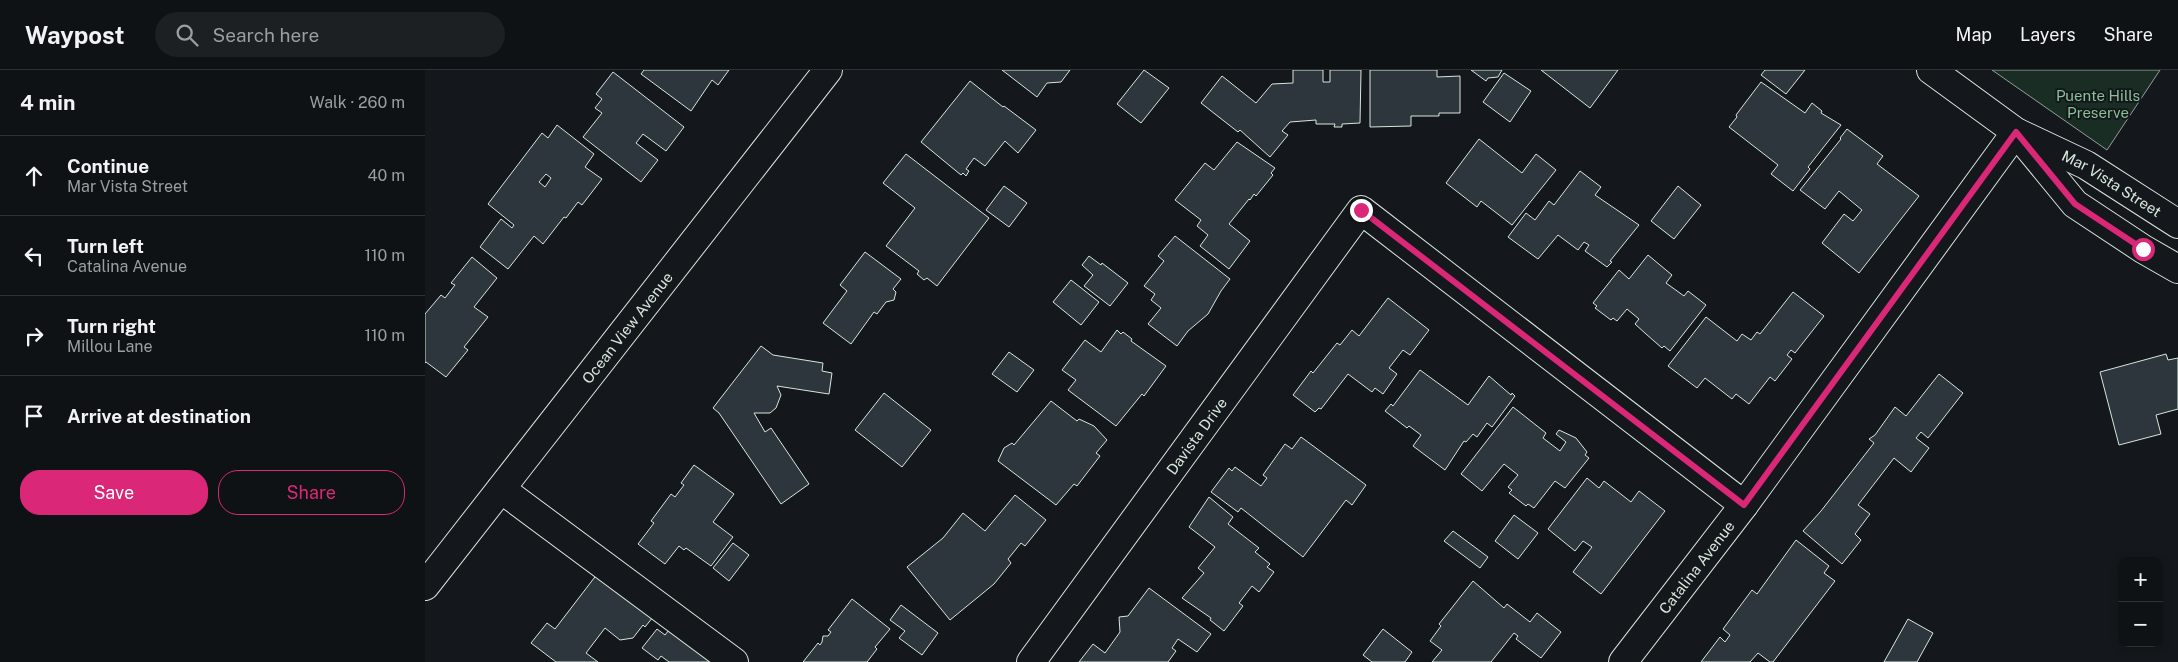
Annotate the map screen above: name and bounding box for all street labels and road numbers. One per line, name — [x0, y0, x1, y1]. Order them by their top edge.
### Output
street label: Mar Vista Street — [2059, 146, 2165, 220]
street label: Ocean View Avenue — [578, 268, 676, 387]
street label: Davista Drive — [1162, 394, 1230, 478]
street label: Catalina Avenue — [1655, 517, 1737, 617]

